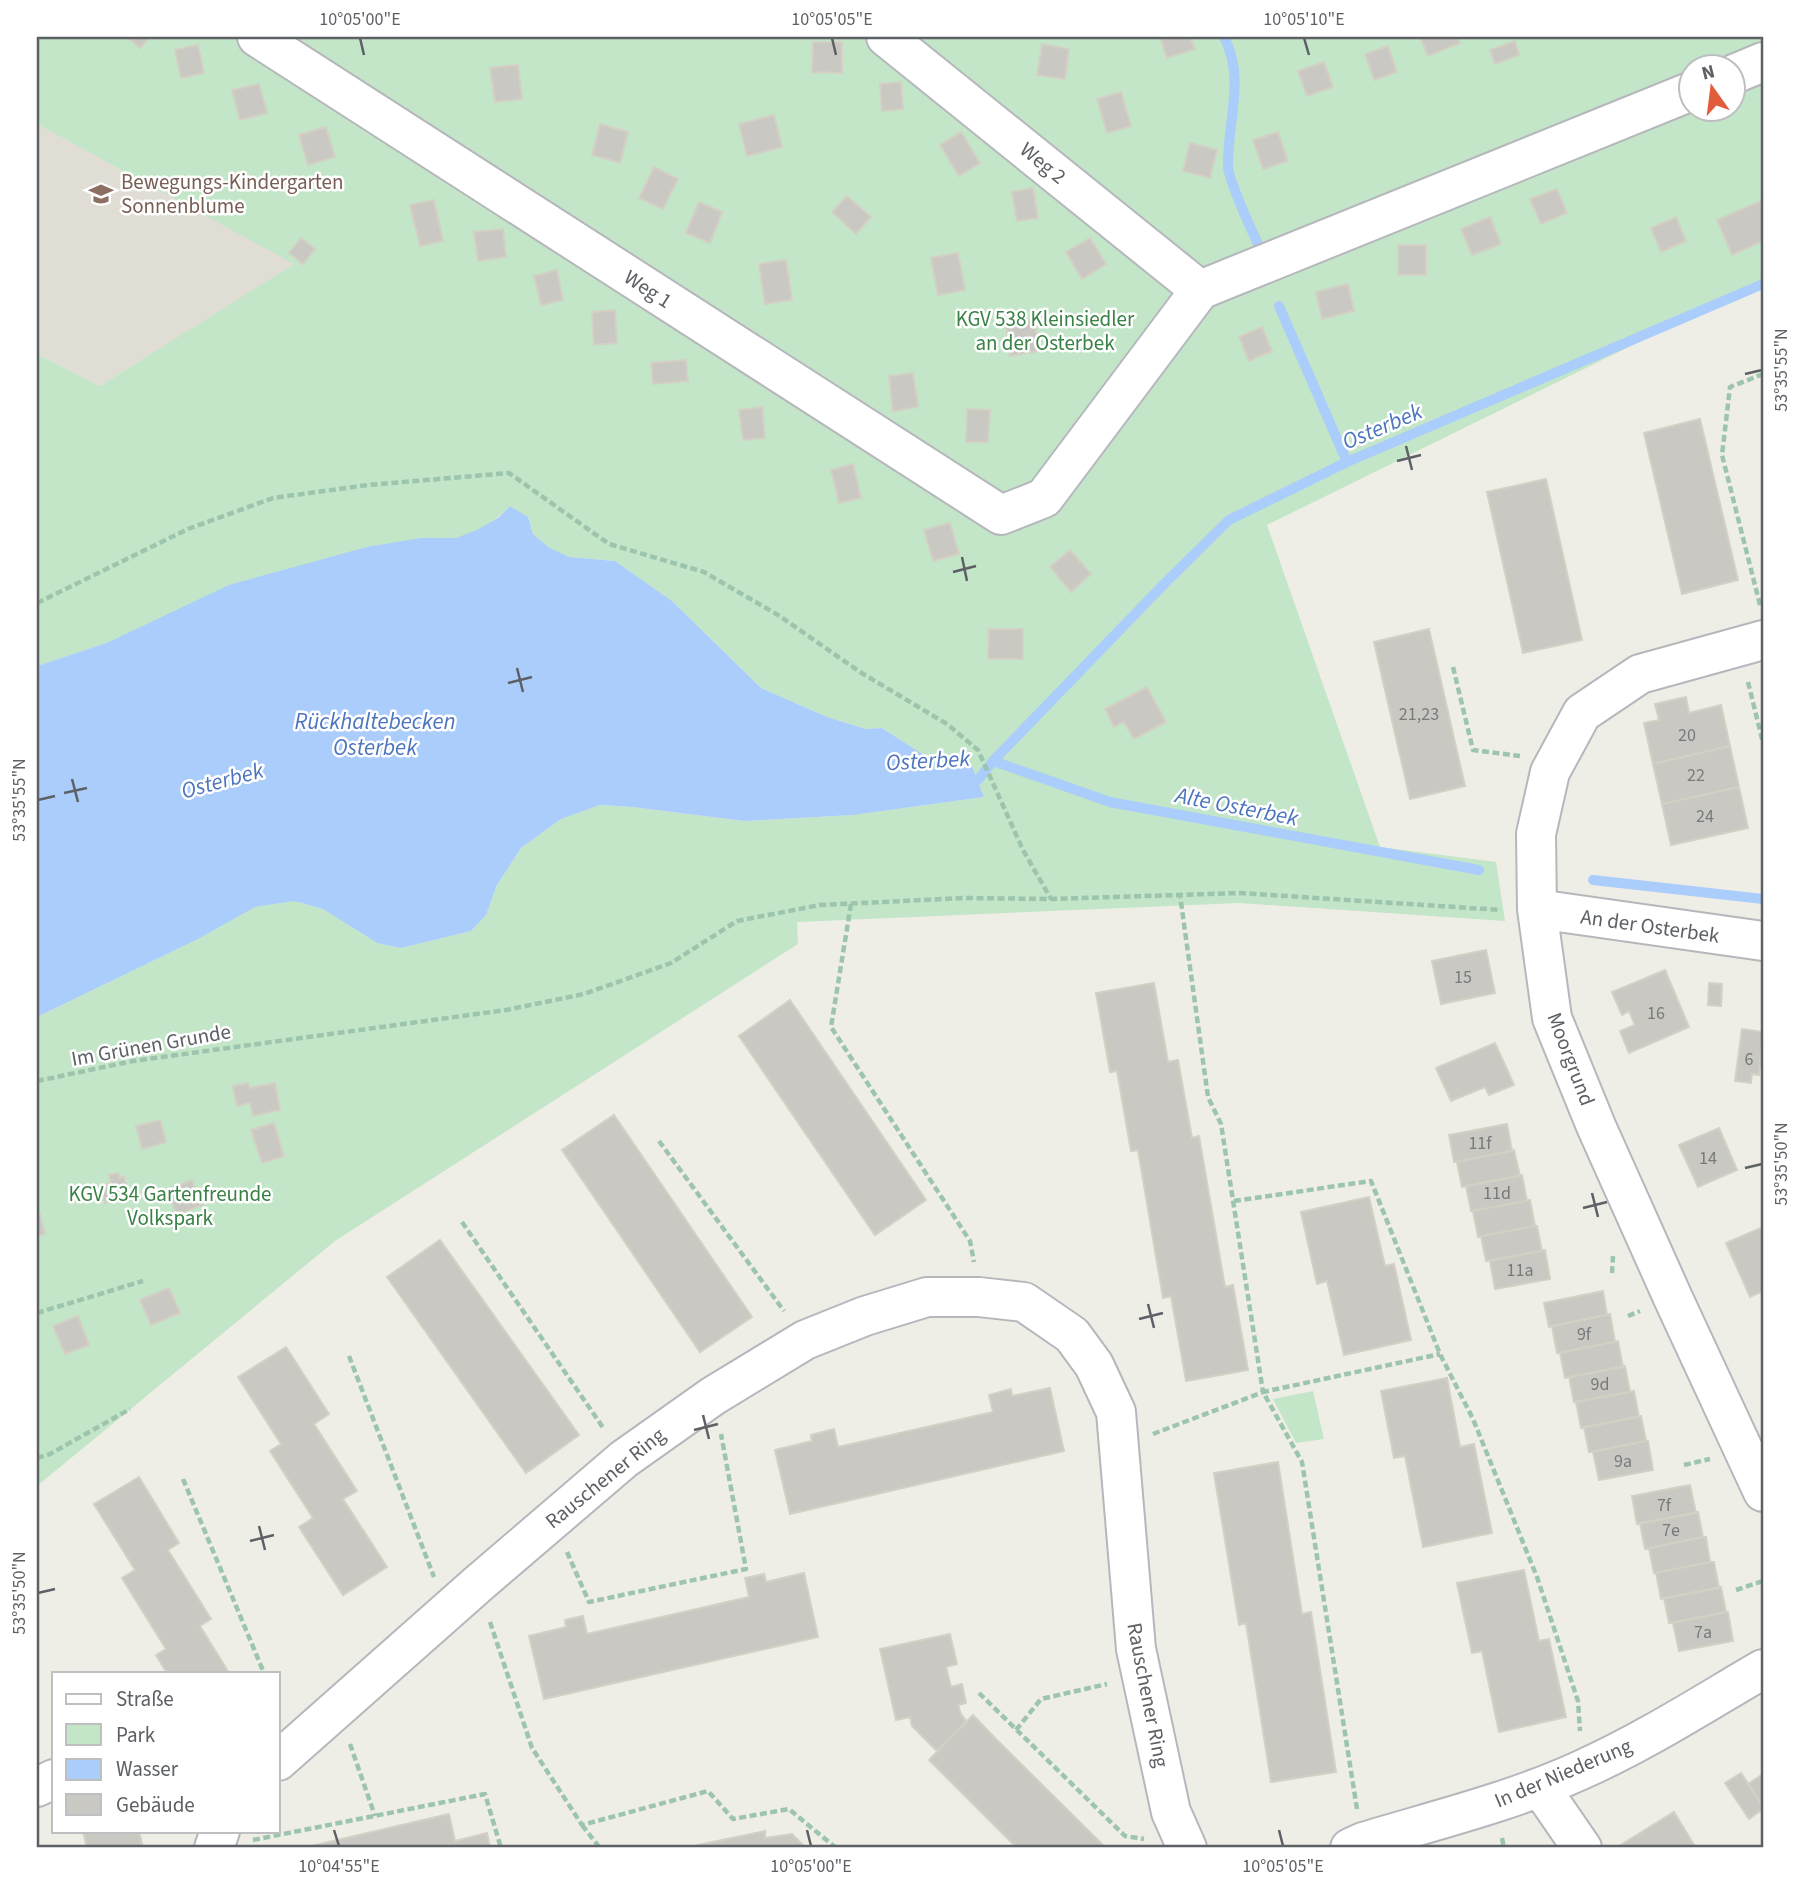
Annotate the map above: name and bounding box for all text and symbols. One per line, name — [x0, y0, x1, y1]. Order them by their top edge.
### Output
text: 10°05'00"E — [319, 7, 401, 32]
text: 10°05'05"E — [791, 7, 873, 32]
text: 10°05'10"E — [1263, 7, 1345, 32]
north arrow — [1678, 52, 1748, 122]
text: N — [1699, 58, 1718, 88]
street label: Weg 2 — [1013, 135, 1073, 191]
place label: Bewegungs-Kindergarten Sonnenblume — [121, 167, 344, 221]
school or university icon: Bewegungs-Kindergarten Sonnenblume — [87, 180, 115, 208]
street label: Weg 1 — [618, 262, 678, 316]
park label: KGV 538 Kleinsiedler an der Osterbek — [956, 304, 1135, 358]
text: 53°35'55"N — [1769, 328, 1794, 412]
water label: Osterbek — [1337, 394, 1428, 458]
house number: 21,23 — [1399, 702, 1439, 727]
water label: Rückhaltebecken Osterbek — [294, 705, 456, 764]
house number: 20 — [1678, 723, 1696, 748]
water label: Osterbek — [885, 742, 972, 779]
water label: Osterbek — [177, 753, 268, 807]
text: 53°35'55"N — [7, 758, 32, 842]
house number: 22 — [1687, 763, 1705, 788]
water label: Alte Osterbek — [1171, 778, 1302, 835]
house number: 24 — [1696, 804, 1714, 829]
street label: An der Osterbek — [1579, 901, 1722, 951]
house number: 15 — [1454, 965, 1472, 990]
house number: 16 — [1647, 1001, 1665, 1026]
street label: Moorgrund — [1540, 1008, 1602, 1110]
street label: Im Grünen Grunde — [69, 1016, 233, 1074]
house number: 6 — [1745, 1047, 1754, 1072]
text: 53°35'50"N — [1769, 1122, 1794, 1206]
house number: 11f — [1468, 1131, 1492, 1156]
house number: 14 — [1699, 1146, 1717, 1171]
park label: KGV 534 Gartenfreunde Volkspark — [68, 1179, 272, 1233]
house number: 11d — [1483, 1181, 1511, 1206]
house number: 11a — [1507, 1258, 1533, 1283]
house number: 9f — [1577, 1322, 1592, 1347]
house number: 9d — [1591, 1372, 1609, 1397]
street label: Rauschener Ring — [539, 1420, 672, 1536]
house number: 9a — [1614, 1449, 1632, 1474]
house number: 7f — [1657, 1493, 1672, 1518]
house number: 7e — [1662, 1518, 1680, 1543]
text: 53°35'50"N — [7, 1551, 32, 1635]
street label: Rauschener Ring — [1119, 1620, 1177, 1770]
house number: 7a — [1694, 1620, 1712, 1645]
legend — [52, 1672, 280, 1832]
text: Straße — [116, 1684, 174, 1714]
text: Park — [116, 1720, 156, 1750]
street label: In der Niederung — [1490, 1730, 1637, 1815]
text: Wasser — [116, 1754, 179, 1784]
text: Gebäude — [116, 1790, 195, 1820]
text: 10°04'55"E — [298, 1854, 380, 1879]
text: 10°05'00"E — [770, 1854, 852, 1879]
text: 10°05'05"E — [1242, 1854, 1324, 1879]

